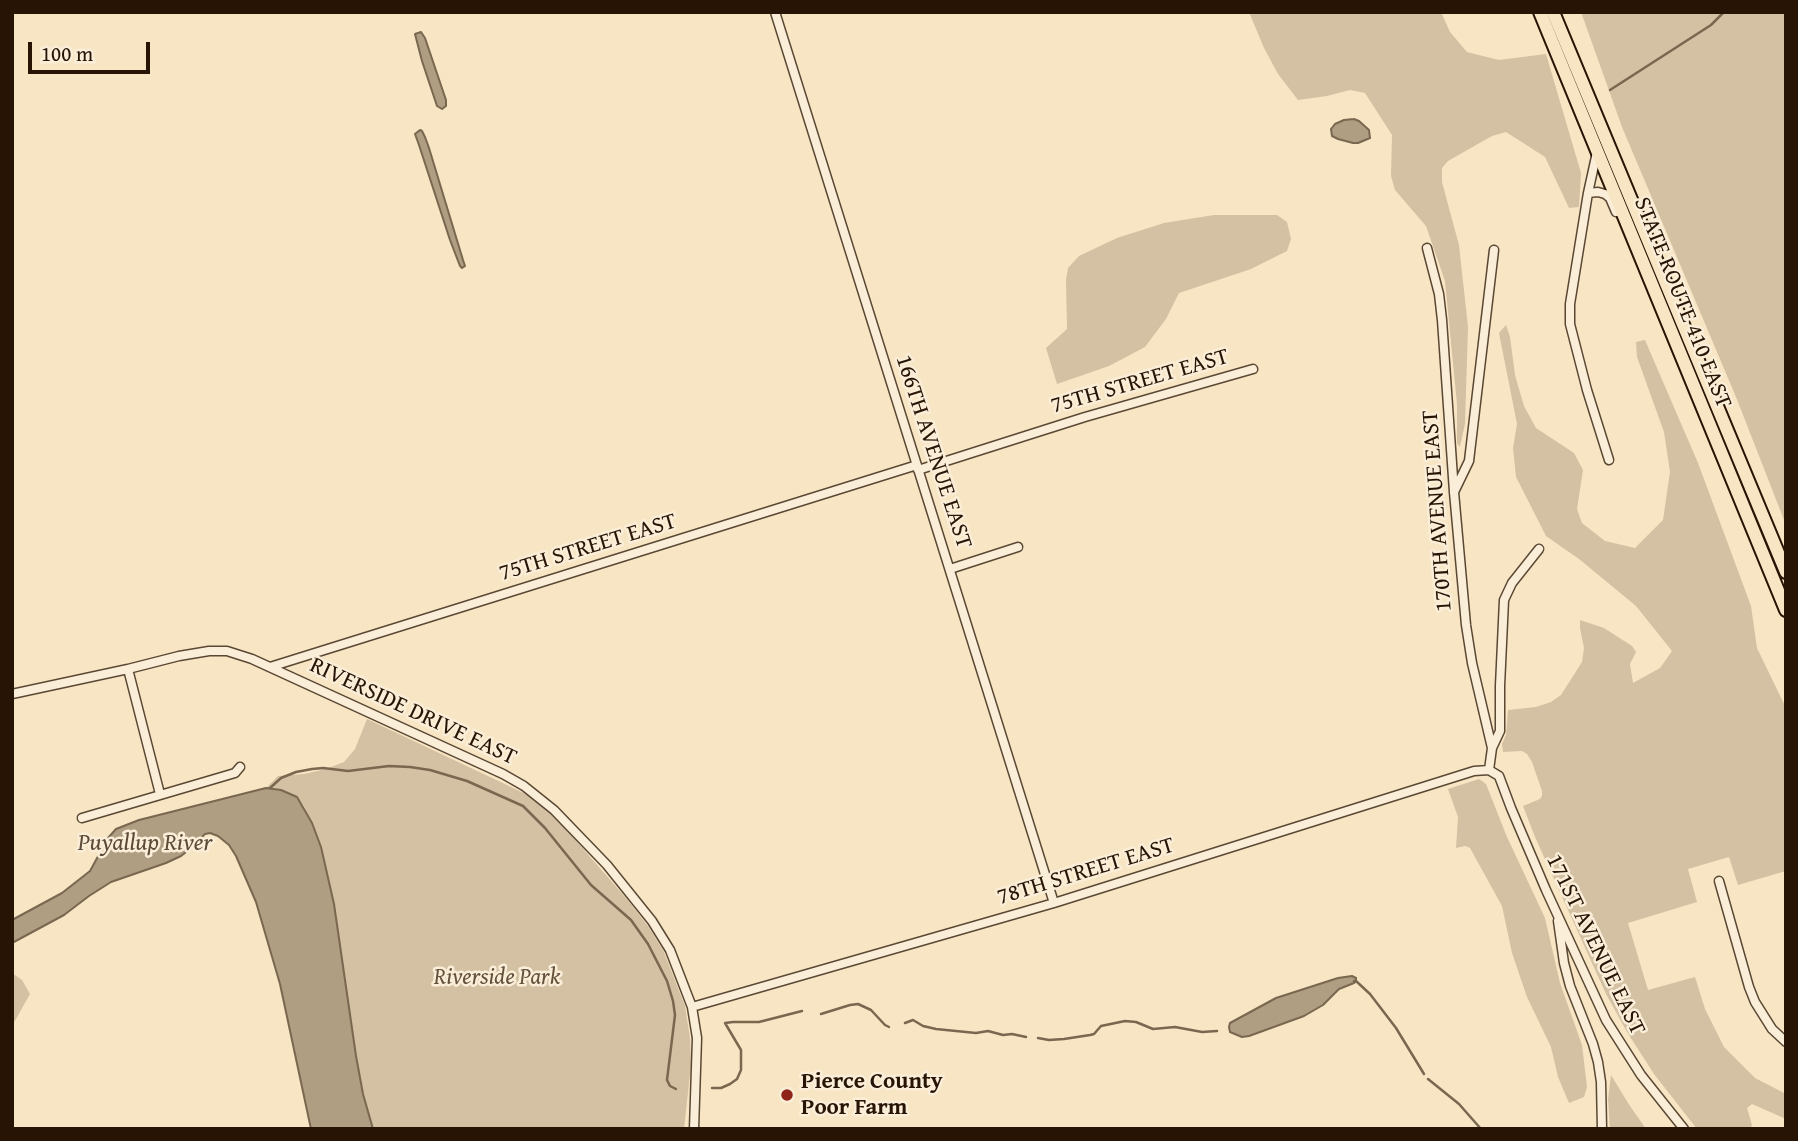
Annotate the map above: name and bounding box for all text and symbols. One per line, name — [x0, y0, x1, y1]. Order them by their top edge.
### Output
scale bar — [32, 28, 154, 72]
text: 100 m — [41, 38, 93, 69]
street label: STATE ROUTE 410 EAST — [1627, 193, 1737, 413]
street label: 75TH STREET EAST — [1048, 343, 1232, 421]
street label: 166TH AVENUE EAST — [889, 352, 977, 552]
street label: 170TH AVENUE EAST — [1417, 409, 1459, 613]
street label: 75TH STREET EAST — [496, 508, 680, 588]
street label: RIVERSIDE DRIVE EAST — [305, 652, 521, 772]
water label: Puyallup River — [78, 830, 212, 858]
street label: 78TH STREET EAST — [994, 832, 1178, 912]
street label: 171ST AVENUE EAST — [1539, 850, 1651, 1040]
park label: Riverside Park — [434, 964, 560, 992]
place label: Pierce County Poor Farm — [801, 1068, 943, 1122]
marker: Pierce County Poor Farm — [779, 1087, 795, 1103]

